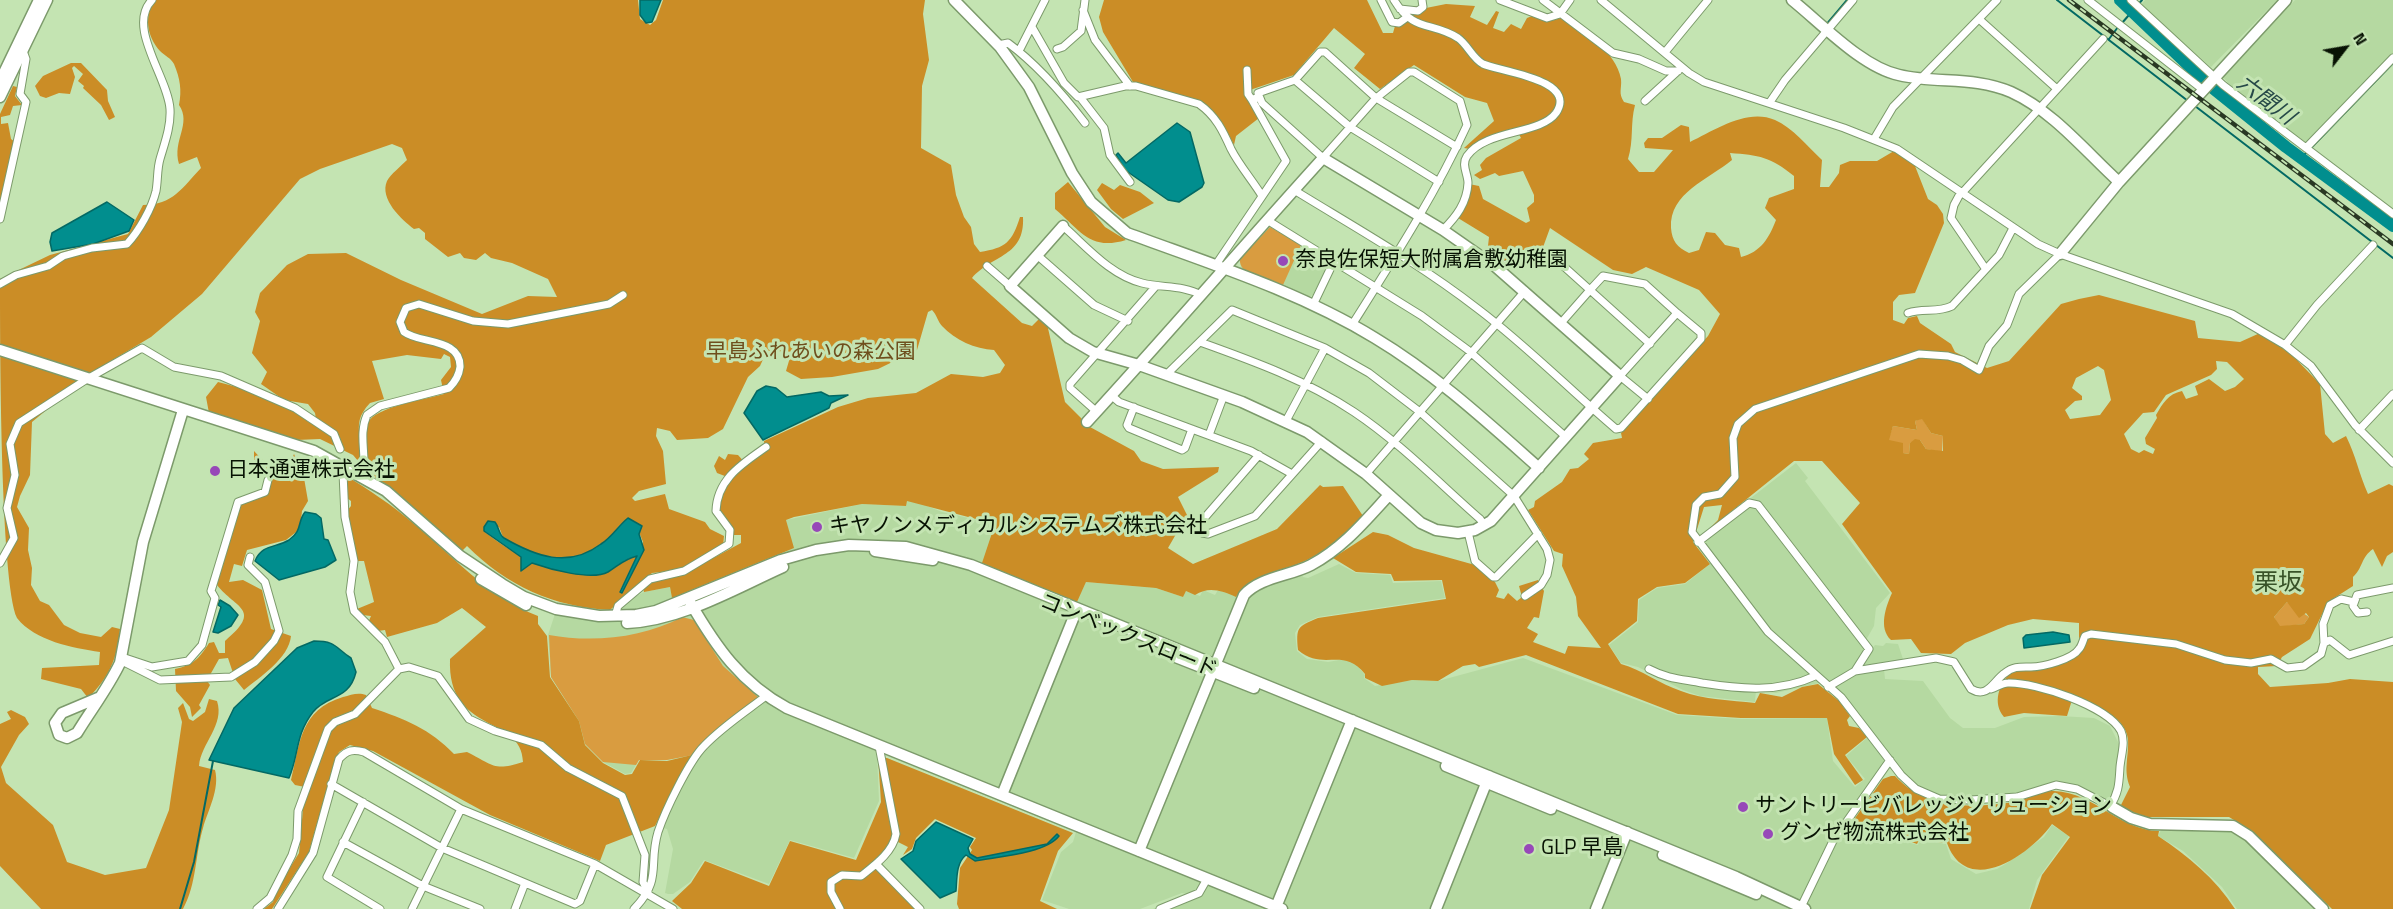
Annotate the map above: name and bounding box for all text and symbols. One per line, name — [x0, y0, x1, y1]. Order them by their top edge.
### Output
north arrow — [2315, 18, 2375, 78]
text: N — [2347, 28, 2374, 50]
water label: 六間川 — [2231, 71, 2299, 131]
place label: 奈良佐保短大附属倉敷幼稚園 — [1295, 248, 1568, 274]
marker: 奈良佐保短大附属倉敷幼稚園 — [1276, 254, 1290, 268]
park label: 早島ふれあいの森公園 — [706, 340, 916, 366]
place label: 日本通運株式会社 — [227, 458, 395, 484]
marker: 日本通運株式会社 — [208, 464, 222, 478]
place label: キヤノンメディカルシステムズ株式会社 — [829, 514, 1207, 540]
marker: キヤノンメディカルシステムズ株式会社 — [810, 520, 824, 534]
district label: 栗坂 — [2254, 570, 2302, 598]
street label: コンベックスロード — [1036, 590, 1220, 684]
place label: サントリービバレッジソリューション — [1755, 794, 2112, 820]
marker: サントリービバレッジソリューション — [1736, 800, 1750, 814]
place label: グンゼ物流株式会社 — [1780, 821, 1969, 847]
marker: グンゼ物流株式会社 — [1761, 827, 1775, 841]
place label: GLP 早島 — [1541, 836, 1623, 862]
marker: GLP 早島 — [1522, 842, 1536, 856]

